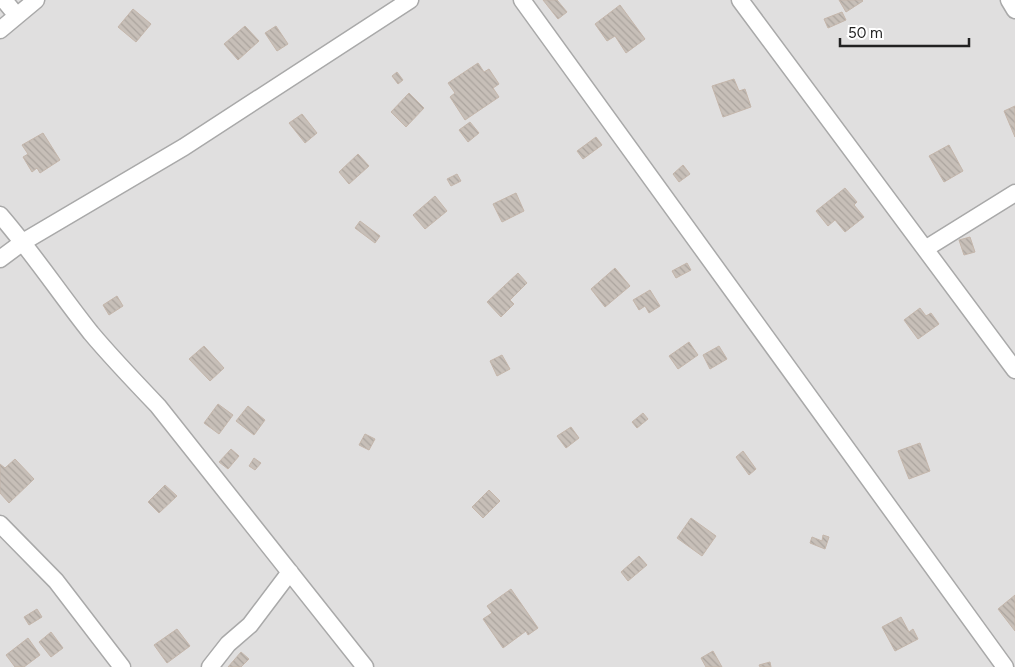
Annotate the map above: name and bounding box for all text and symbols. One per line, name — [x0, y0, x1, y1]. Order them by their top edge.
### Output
scale bar — [840, 15, 969, 47]
text: 50 m — [848, 24, 883, 42]

